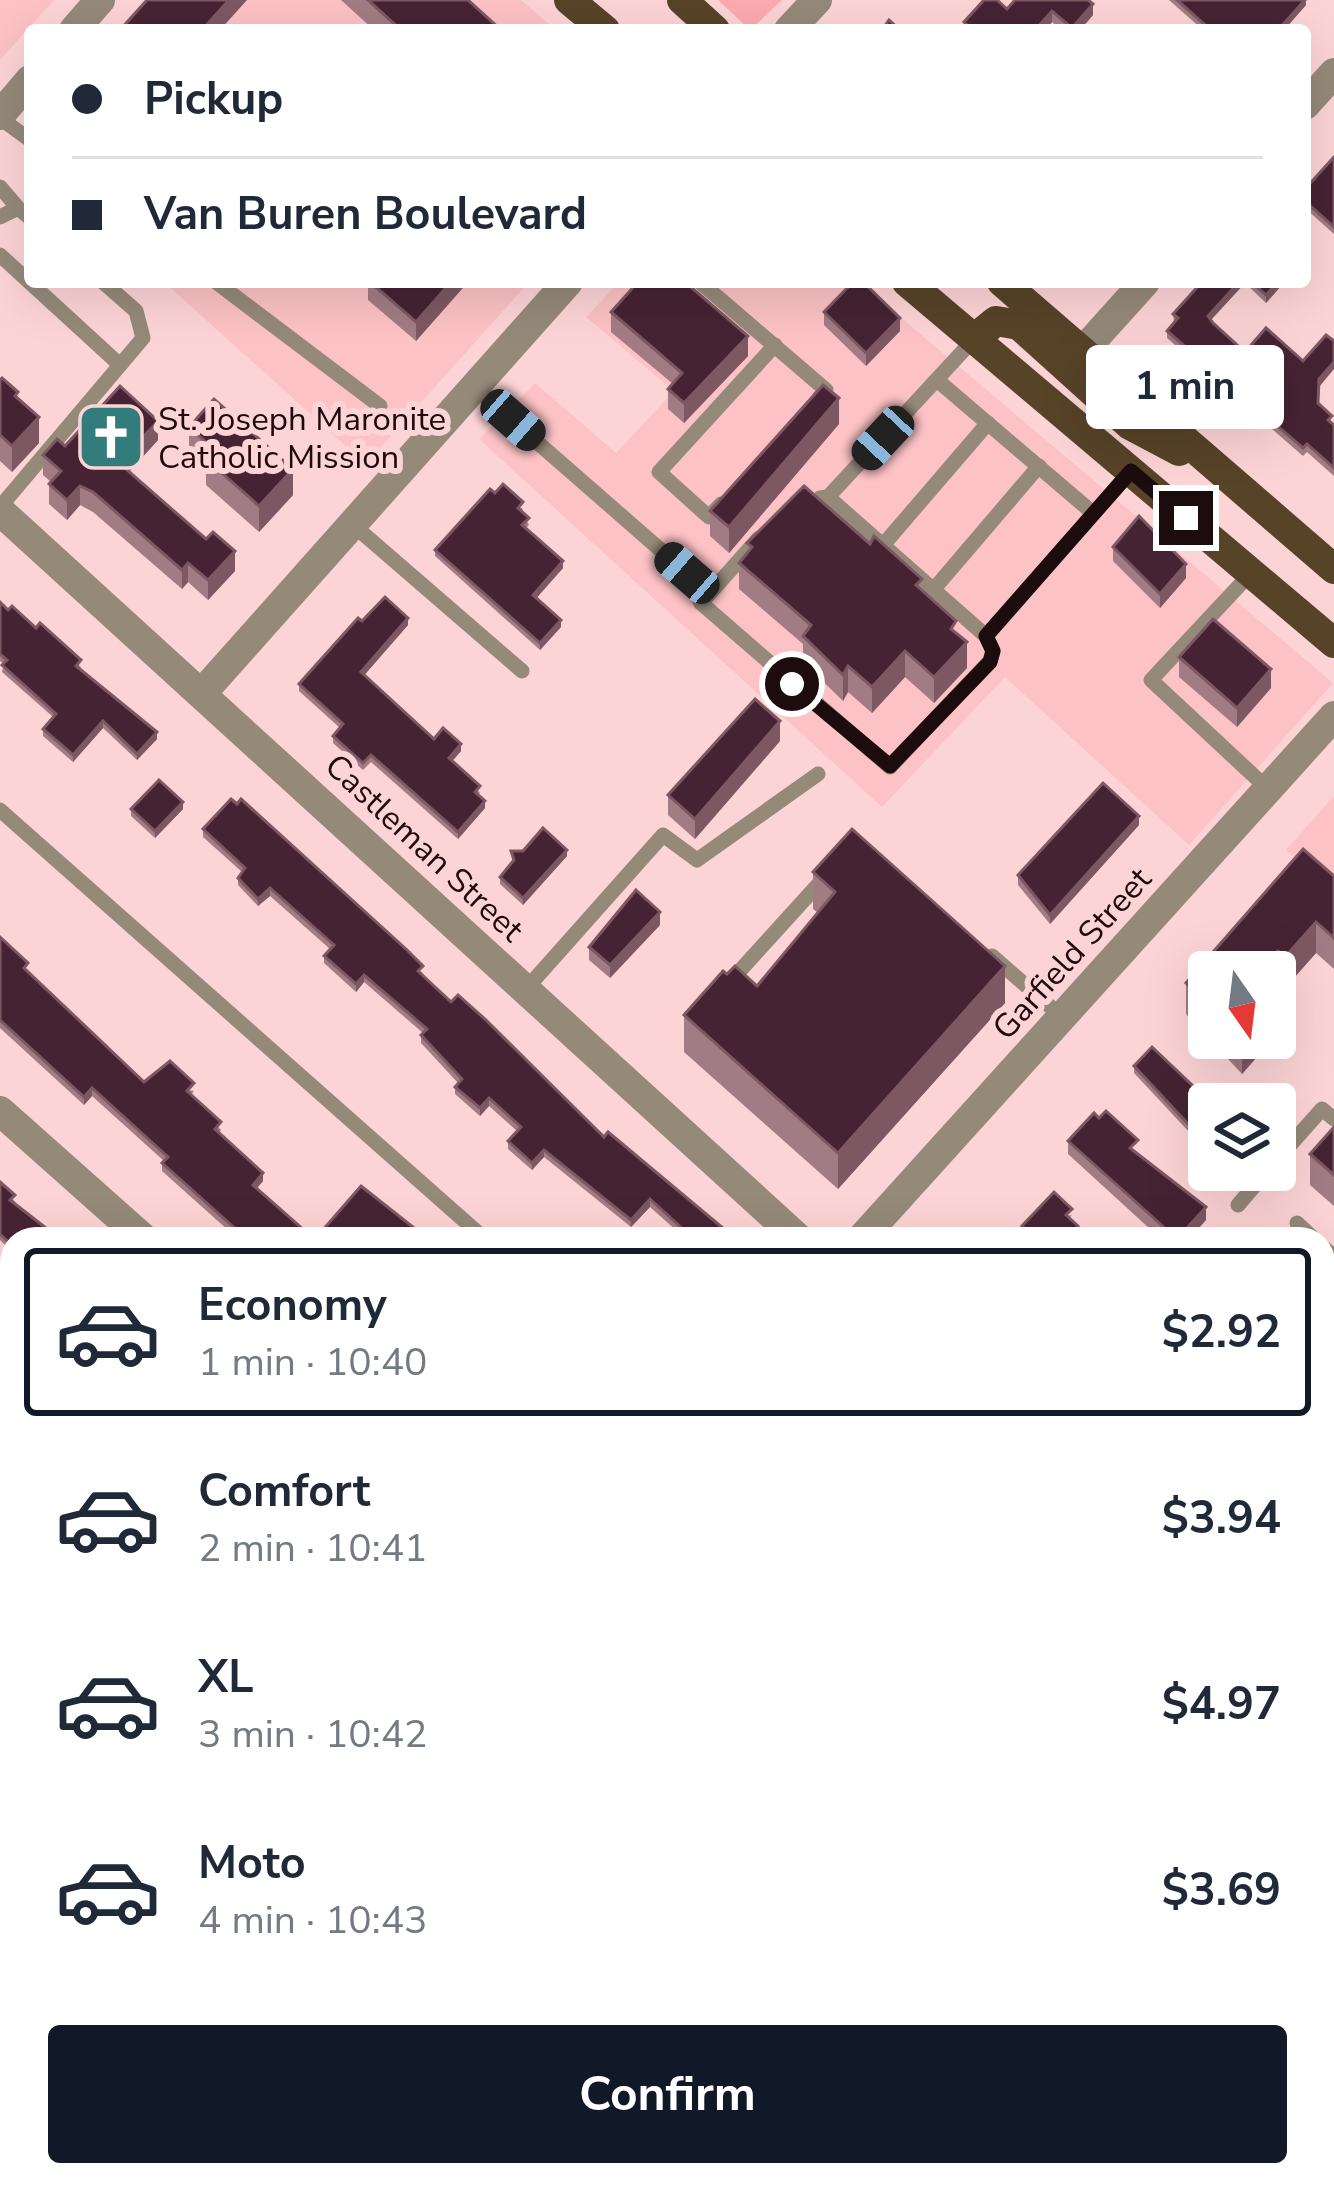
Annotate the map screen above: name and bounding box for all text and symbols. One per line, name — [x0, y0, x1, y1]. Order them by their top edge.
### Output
text: Pickup — [144, 69, 283, 130]
text: Van Buren Boulevard — [144, 184, 587, 245]
callout: 1 min — [1087, 344, 1285, 428]
text: 1 min — [1135, 360, 1235, 413]
car — [474, 383, 552, 457]
place label: St. Joseph Maronite Catholic Mission — [158, 397, 446, 480]
car — [845, 399, 921, 477]
church icon: St. Joseph Maronite Catholic Mission — [76, 402, 146, 472]
route end — [1159, 491, 1213, 545]
car — [648, 536, 726, 610]
route start — [765, 657, 819, 711]
street label: Castleman Street — [315, 744, 533, 952]
street label: Garfield Street — [983, 858, 1162, 1050]
north arrow — [1188, 951, 1296, 1059]
map controls — [1188, 951, 1296, 1191]
button: layers — [1188, 1083, 1296, 1191]
text: Economy — [198, 1275, 387, 1336]
icon: car — [54, 1278, 162, 1386]
text: $2.92 — [1162, 1302, 1281, 1363]
text: 1 min · 10:40 — [198, 1336, 427, 1389]
text: Comfort — [198, 1461, 370, 1522]
icon: car — [54, 1464, 162, 1572]
text: $3.94 — [1162, 1488, 1281, 1549]
text: 2 min · 10:41 — [198, 1522, 427, 1575]
text: XL — [198, 1647, 254, 1708]
icon: car — [54, 1650, 162, 1758]
text: $4.97 — [1162, 1674, 1281, 1735]
text: 3 min · 10:42 — [198, 1708, 427, 1761]
text: Moto — [198, 1833, 306, 1894]
icon: car — [54, 1836, 162, 1944]
text: $3.69 — [1162, 1860, 1281, 1921]
text: 4 min · 10:43 — [198, 1894, 427, 1947]
button: Confirm — [48, 2025, 1287, 2163]

